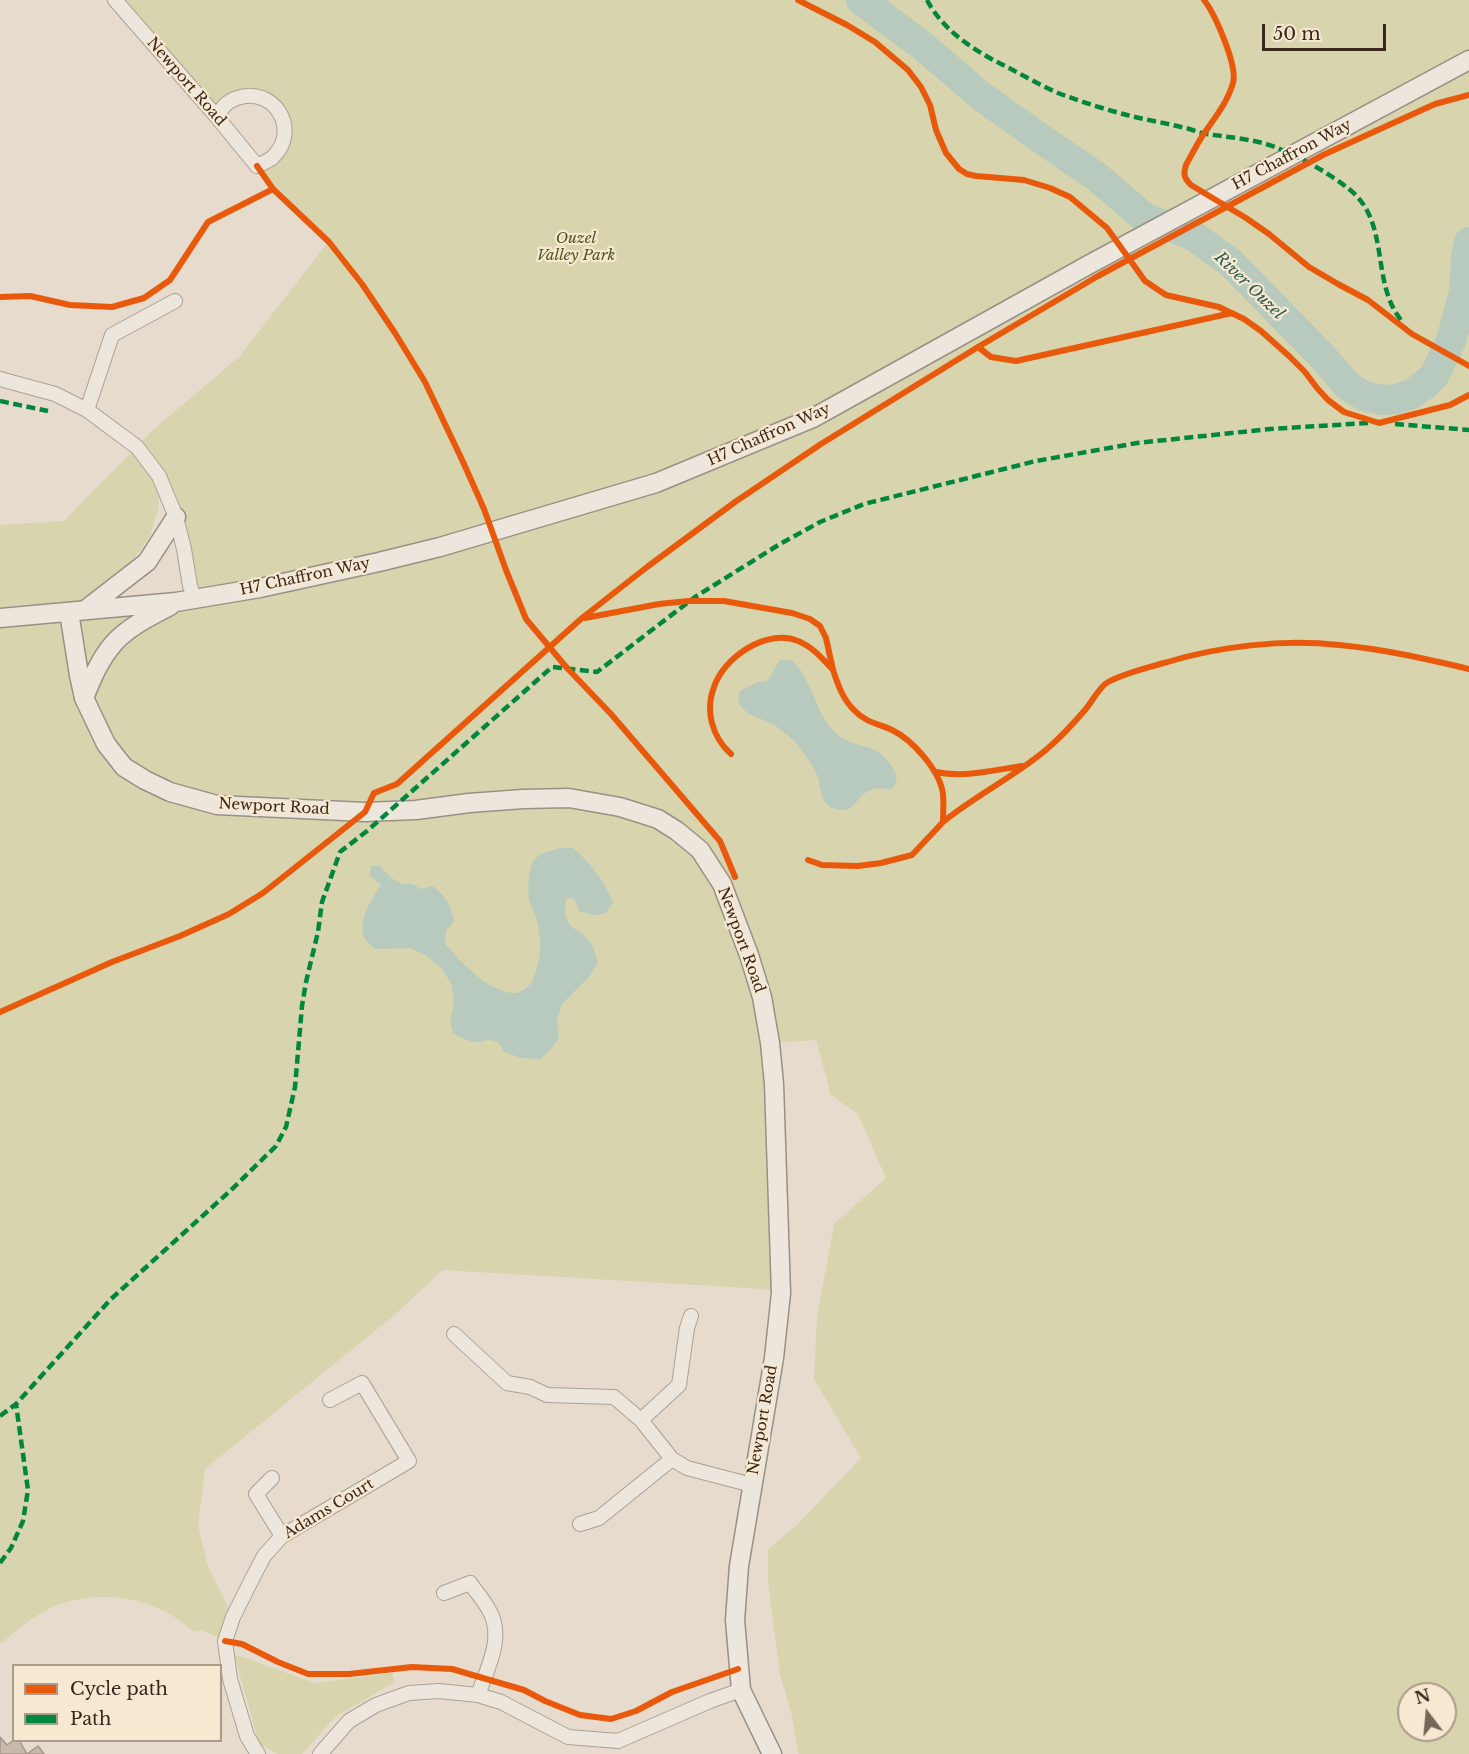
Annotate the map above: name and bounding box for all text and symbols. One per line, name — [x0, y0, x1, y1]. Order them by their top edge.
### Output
scale bar — [1265, 12, 1390, 50]
text: 50 m — [1273, 23, 1321, 45]
street label: Newport Road — [143, 34, 229, 130]
street label: H7 Chaffron Way — [1229, 116, 1355, 194]
park label: Ouzel Valley Park — [537, 230, 615, 265]
water label: River Ouzel — [1210, 248, 1288, 324]
street label: H7 Chaffron Way — [705, 400, 833, 470]
street label: H7 Chaffron Way — [238, 554, 372, 600]
street label: Newport Road — [218, 795, 330, 819]
street label: Newport Road — [714, 885, 768, 995]
street label: Newport Road — [744, 1364, 782, 1476]
street label: Adams Court — [281, 1475, 377, 1543]
legend — [12, 1664, 222, 1742]
text: Cycle path — [70, 1678, 168, 1700]
north arrow — [1397, 1682, 1457, 1742]
text: N — [1413, 1685, 1433, 1708]
text: Path — [70, 1708, 111, 1730]

